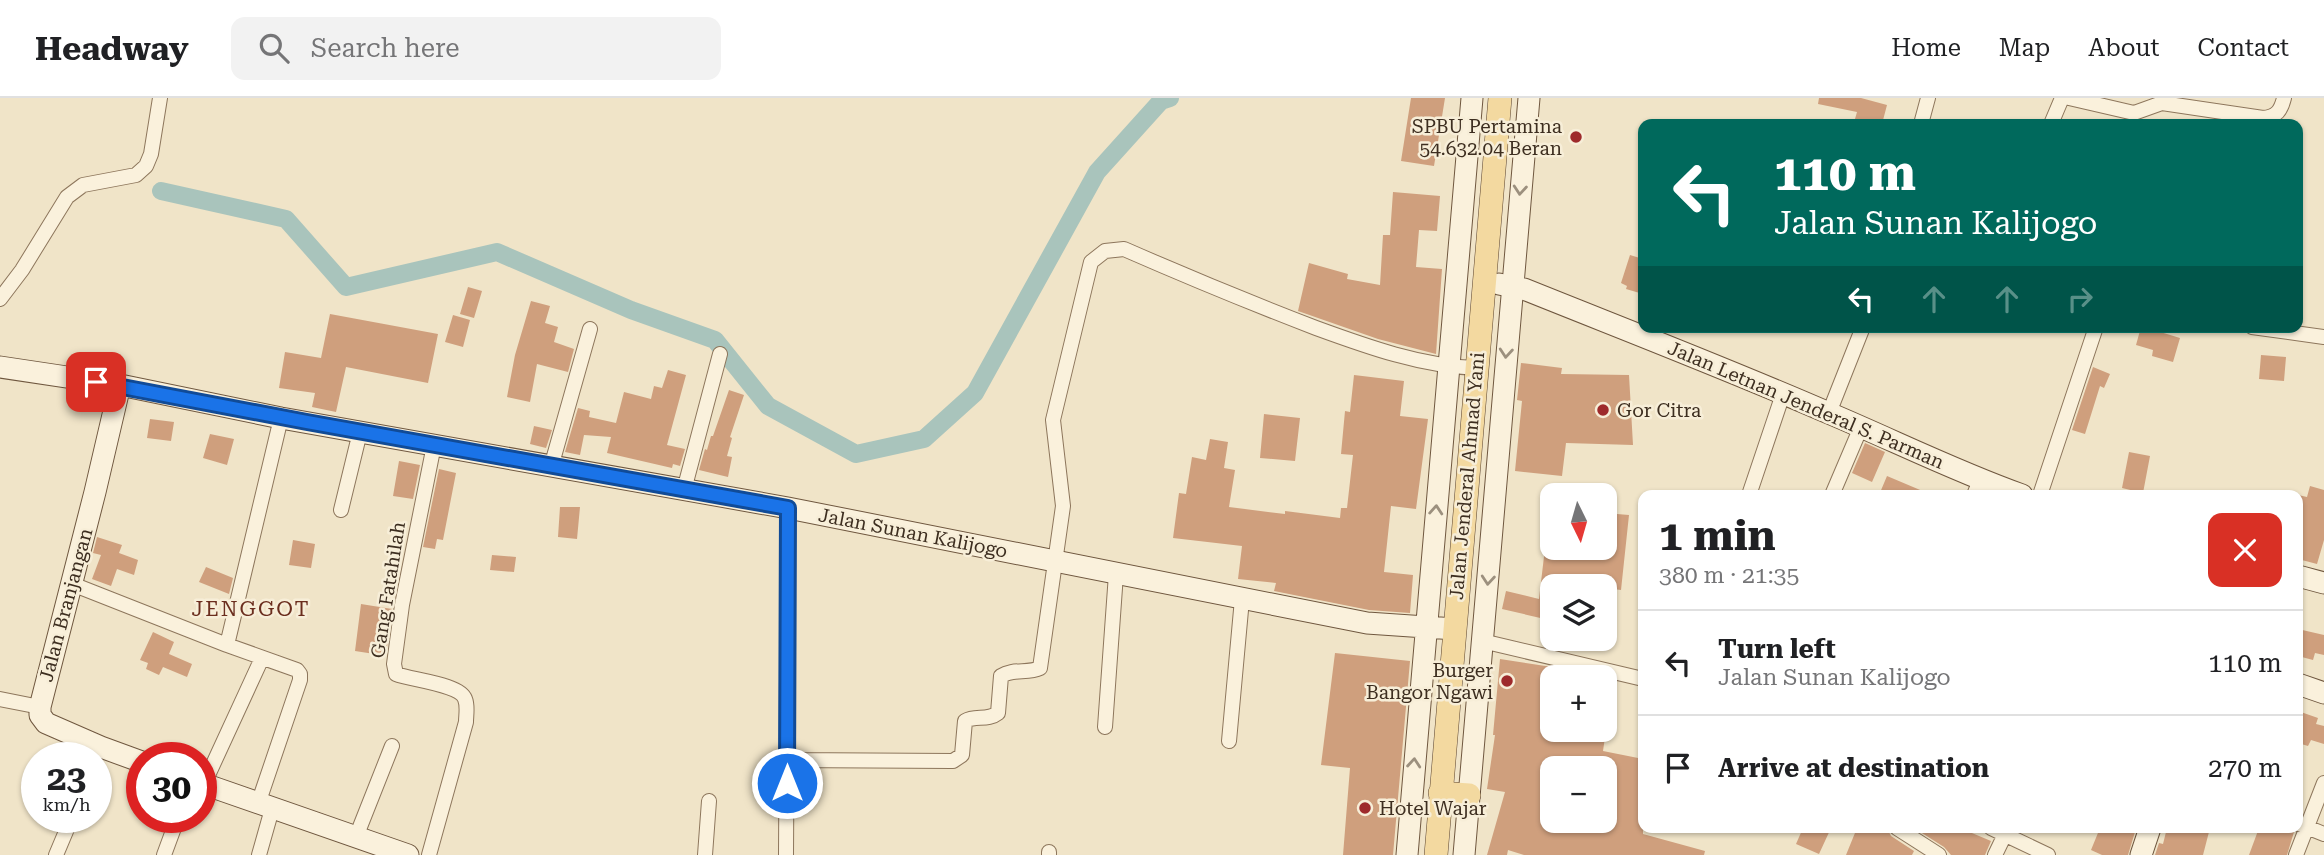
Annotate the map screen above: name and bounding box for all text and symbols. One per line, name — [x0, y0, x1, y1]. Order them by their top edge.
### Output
search box — [231, 17, 721, 80]
text: Headway — [35, 29, 189, 68]
icon: search — [255, 29, 293, 67]
text: Search here — [311, 33, 460, 63]
text: Home — [1891, 34, 1961, 62]
text: Map — [1999, 34, 2050, 62]
text: About — [2088, 34, 2159, 62]
text: Contact — [2197, 34, 2289, 62]
place label: SPBU Pertamina 54.632.04 Beran — [1412, 115, 1563, 160]
marker: SPBU Pertamina 54.632.04 Beran — [1568, 129, 1584, 145]
text: 110 m — [1774, 145, 1916, 202]
icon: left — [1659, 147, 1750, 238]
one-way arrow — [1513, 185, 1528, 196]
text: Jalan Sunan Kalijogo — [1774, 204, 2098, 242]
icon: left — [1842, 280, 1880, 318]
icon: ahead — [1915, 280, 1953, 318]
icon: ahead — [1988, 280, 2026, 318]
icon: right — [2061, 280, 2099, 318]
street label: Jalan Letnan Jenderal S. Parman — [1664, 336, 1948, 474]
one-way arrow — [1499, 348, 1514, 359]
street label: Jalan Jenderal Ahmad Yani — [1445, 351, 1489, 601]
pin — [66, 352, 126, 412]
icon: arrive — [77, 363, 115, 401]
place label: Gor Citra — [1617, 399, 1702, 422]
marker: Gor Citra — [1595, 402, 1611, 418]
north arrow — [1540, 483, 1617, 560]
map controls — [1540, 483, 1617, 833]
street label: Jalan Sunan Kalijogo — [817, 503, 1009, 563]
one-way arrow — [1429, 504, 1444, 515]
text: 1 min — [1659, 511, 1776, 560]
button: close — [2208, 513, 2282, 587]
street label: Gang Fatahilah — [366, 520, 410, 660]
street label: Jalan Branjangan — [34, 526, 98, 684]
text: 380 m · 21:35 — [1659, 562, 1799, 589]
button: layers — [1540, 574, 1617, 651]
one-way arrow — [1481, 575, 1496, 586]
district label: JENGGOT — [191, 597, 311, 621]
text: Turn left — [1718, 634, 1836, 664]
icon: left — [1659, 644, 1697, 682]
text: 110 m — [2208, 648, 2282, 678]
place label: Burger Bangor Ngawi — [1366, 659, 1493, 704]
text: Jalan Sunan Kalijogo — [1718, 664, 1951, 691]
button: + — [1540, 665, 1617, 742]
marker: Burger Bangor Ngawi — [1499, 673, 1515, 689]
speed limit sign: 30 — [126, 742, 217, 833]
position arrow — [750, 746, 824, 820]
icon: arrive — [1659, 749, 1697, 787]
text: Arrive at destination — [1718, 753, 1989, 783]
text: 270 m — [2208, 753, 2282, 783]
button: − — [1540, 756, 1617, 833]
one-way arrow — [1406, 757, 1421, 768]
text: 23 — [47, 758, 86, 799]
text: km/h — [42, 794, 91, 815]
place label: Hotel Wajar — [1379, 797, 1487, 820]
marker: Hotel Wajar — [1357, 800, 1373, 816]

